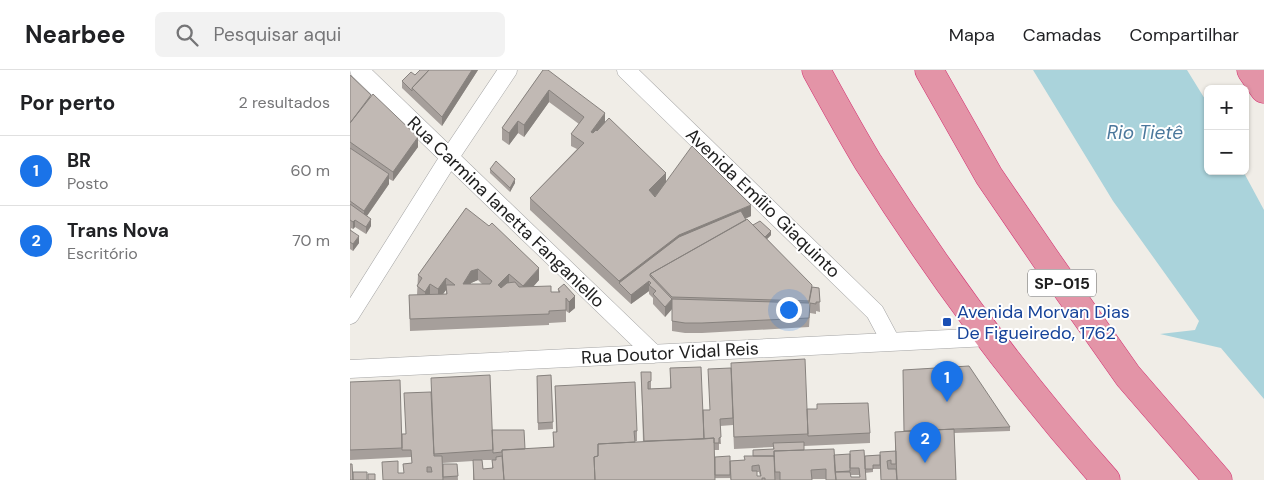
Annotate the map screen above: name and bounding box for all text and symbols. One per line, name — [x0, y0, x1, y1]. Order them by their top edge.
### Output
search box — [155, 12, 505, 57]
text: Nearbee — [25, 19, 125, 50]
icon: search — [173, 21, 201, 49]
text: Pesquisar aqui — [213, 22, 341, 47]
text: Mapa — [949, 23, 995, 47]
text: Camadas — [1023, 23, 1101, 47]
text: Compartilhar — [1129, 23, 1239, 47]
map controls — [1204, 85, 1249, 175]
button: + — [1204, 85, 1249, 130]
text: Por perto — [20, 89, 115, 117]
text: 2 resultados — [239, 92, 330, 113]
street label: Rua Carmina Ianetta Fanganiello — [402, 111, 610, 313]
water label: Rio Tietê — [1107, 120, 1183, 145]
street label: Avenida Emílio Giaquinto — [680, 123, 846, 283]
button: − — [1204, 130, 1249, 175]
text: BR — [67, 148, 91, 173]
text: 1 — [33, 160, 39, 181]
text: 60 m — [290, 160, 330, 181]
text: Posto — [67, 173, 109, 194]
text: Trans Nova — [67, 218, 169, 243]
text: 2 — [31, 230, 41, 251]
text: 70 m — [292, 230, 330, 251]
text: Escritório — [67, 243, 138, 264]
road number: SP-015 — [1028, 270, 1096, 297]
your location — [776, 297, 802, 323]
place label: Avenida Morvan Dias De Figueiredo, 1762 — [957, 300, 1130, 345]
marker: Avenida Morvan Dias De Figueiredo, 1762 — [941, 316, 953, 328]
street label: Rua Doutor Vidal Reis — [581, 336, 759, 370]
pin: 1 — [931, 361, 963, 402]
pin: 2 — [909, 422, 941, 463]

